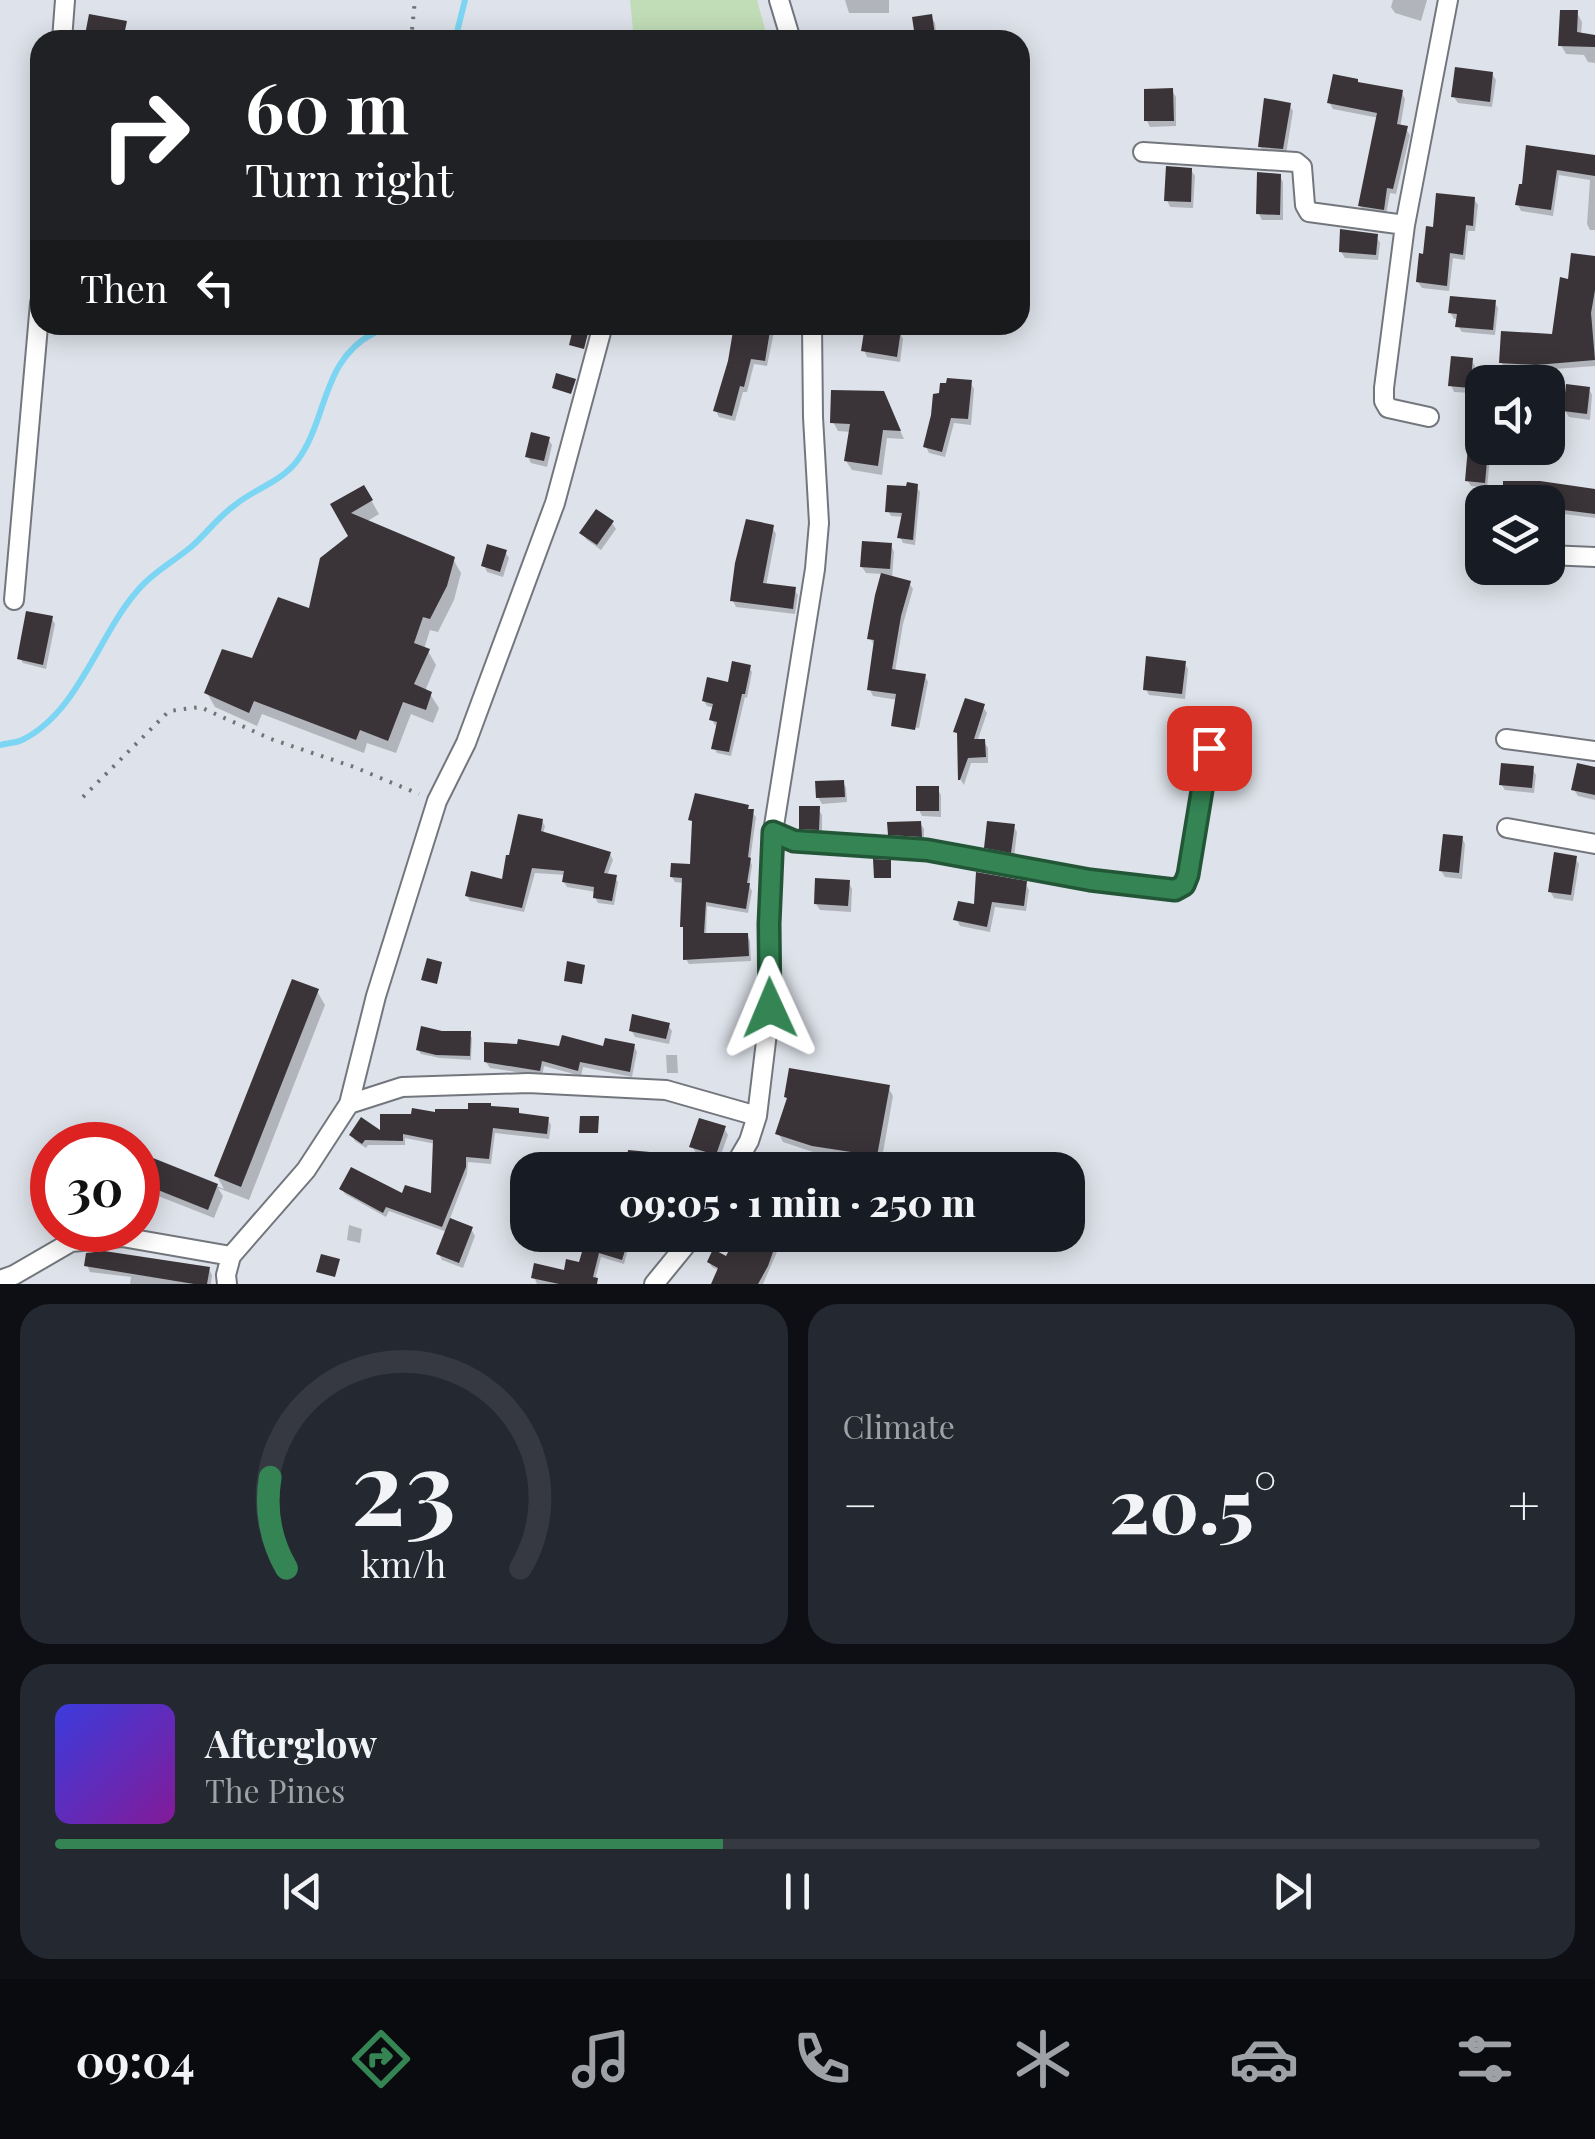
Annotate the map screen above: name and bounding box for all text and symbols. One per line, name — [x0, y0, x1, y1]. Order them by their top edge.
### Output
text: 60 m — [245, 58, 409, 152]
icon: right — [80, 70, 210, 200]
text: Turn right — [245, 148, 453, 208]
icon: left — [188, 260, 243, 315]
text: Then — [80, 262, 168, 313]
map controls — [1465, 365, 1565, 585]
button: sound — [1465, 365, 1565, 465]
button: layers — [1465, 485, 1565, 585]
pin — [1167, 706, 1252, 791]
icon: arrive — [1182, 721, 1237, 776]
position arrow — [718, 956, 822, 1060]
speed limit sign: 30 — [30, 1122, 160, 1252]
text: 09:05 · 1 min · 250 m — [619, 1176, 976, 1227]
text: Climate — [843, 1404, 955, 1447]
text: 23 — [351, 1413, 456, 1552]
text: 20.5° — [1109, 1453, 1277, 1553]
text: − — [843, 1466, 878, 1540]
text: + — [1508, 1466, 1540, 1540]
text: km/h — [361, 1539, 447, 1587]
text: Afterglow — [205, 1717, 377, 1768]
text: The Pines — [205, 1768, 345, 1811]
icon: previous — [275, 1864, 330, 1919]
icon: pause — [770, 1864, 825, 1919]
icon: next — [1265, 1864, 1320, 1919]
icon: directions — [346, 2024, 416, 2094]
icon: music — [566, 2024, 636, 2094]
icon: phone — [787, 2024, 857, 2094]
icon: climate — [1008, 2024, 1078, 2094]
icon: car — [1229, 2024, 1299, 2094]
icon: filters — [1450, 2024, 1520, 2094]
text: 09:04 — [75, 2029, 195, 2089]

